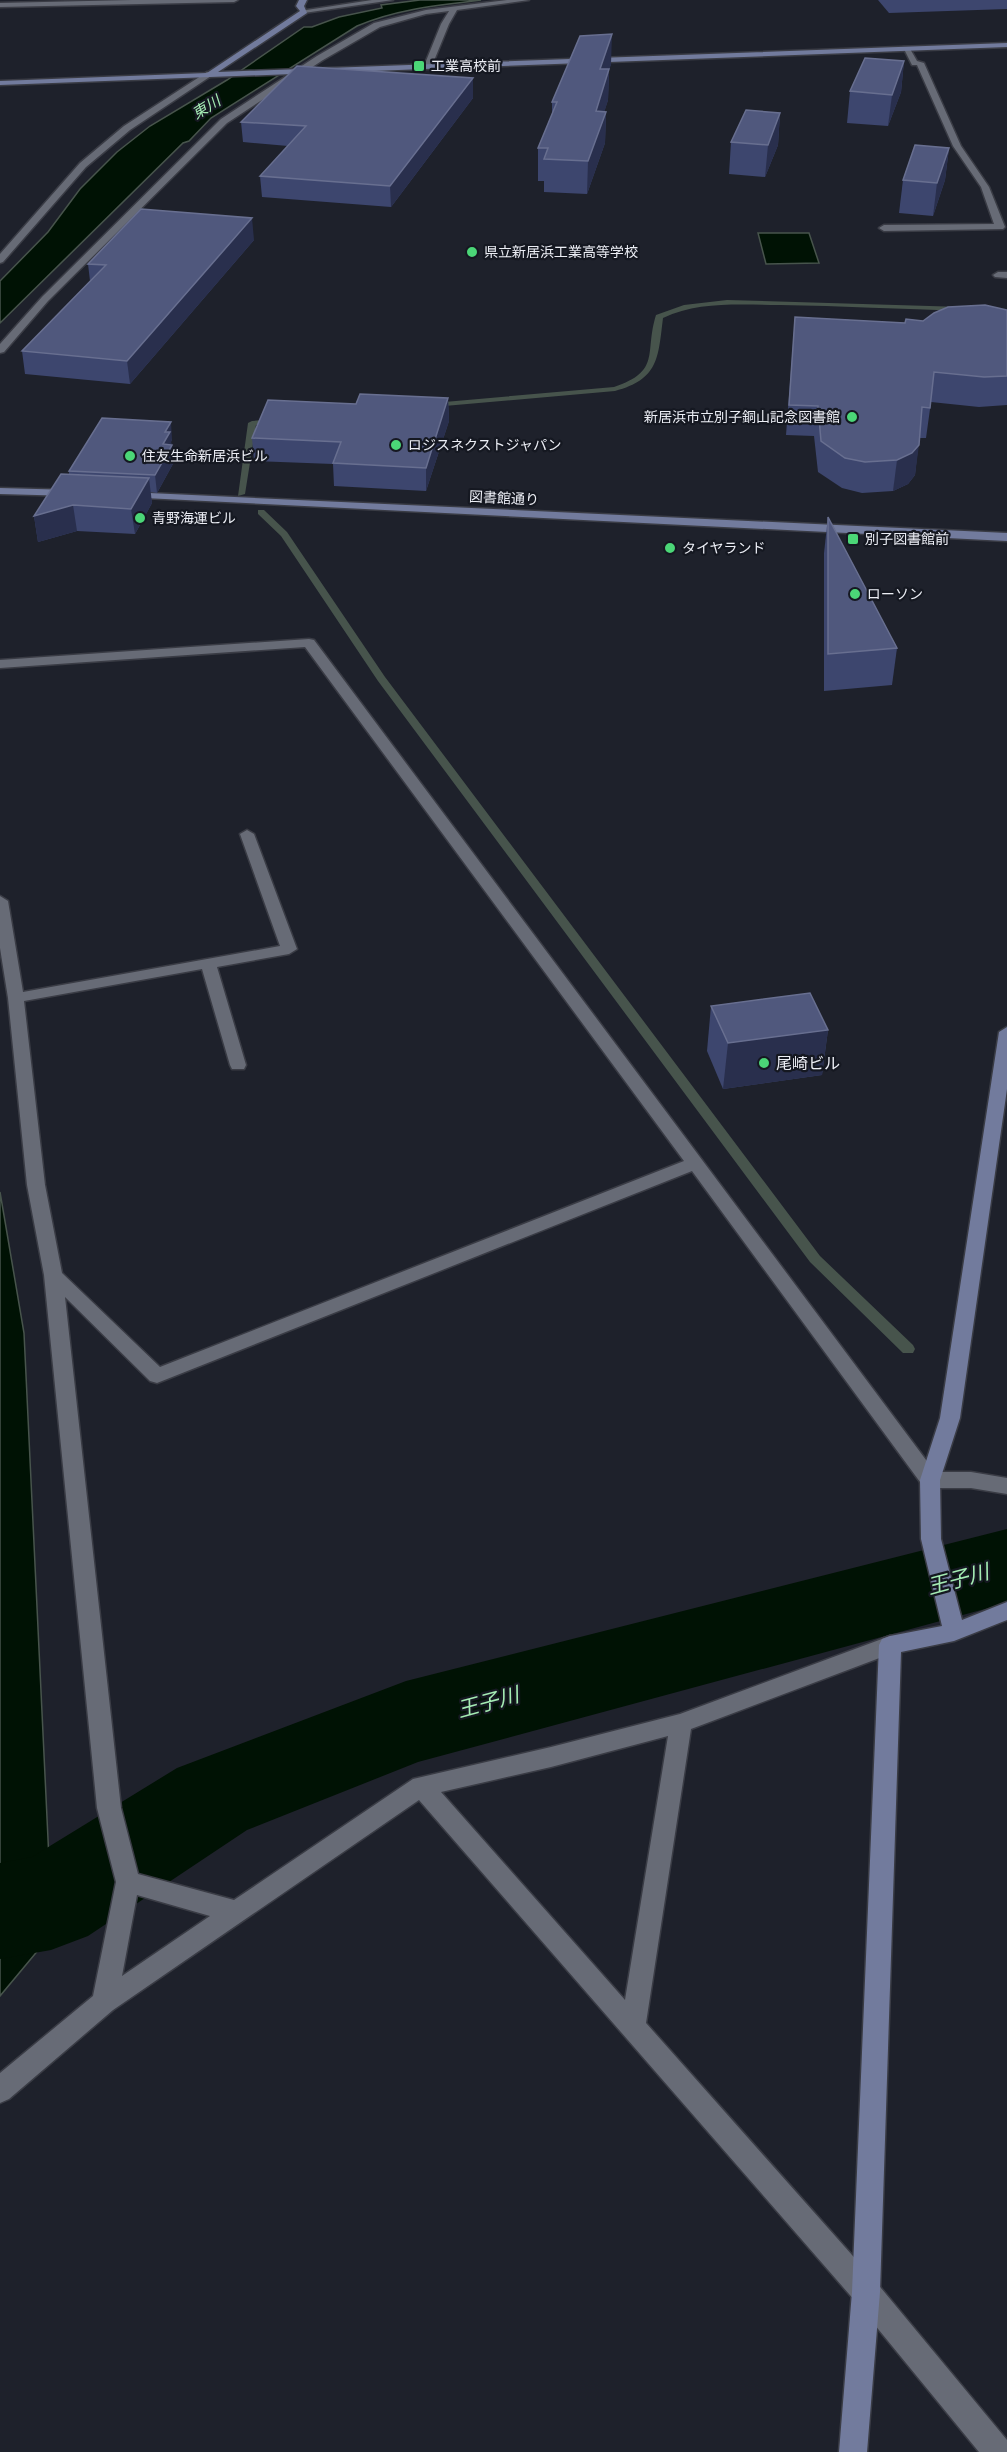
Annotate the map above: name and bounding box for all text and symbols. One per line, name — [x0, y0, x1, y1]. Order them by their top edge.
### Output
place label: 工業高校前 — [431, 56, 501, 76]
marker: 工業高校前 — [412, 59, 426, 73]
water label: 東川 — [188, 89, 226, 124]
place label: 県立新居浜工業高等学校 — [484, 242, 638, 262]
marker: 県立新居浜工業高等学校 — [465, 245, 479, 259]
place label: 新居浜市立別子銅山記念図書館 — [644, 407, 840, 427]
marker: 新居浜市立別子銅山記念図書館 — [845, 410, 859, 424]
place label: ロジスネクストジャパン — [408, 435, 562, 455]
marker: ロジスネクストジャパン — [389, 438, 403, 452]
place label: 住友生命新居浜ビル — [142, 446, 268, 466]
marker: 住友生命新居浜ビル — [123, 449, 137, 463]
street label: 図書館通り — [469, 486, 539, 510]
place label: 青野海運ビル — [152, 508, 236, 528]
marker: 青野海運ビル — [133, 511, 147, 525]
place label: 別子図書館前 — [865, 529, 949, 549]
marker: 別子図書館前 — [846, 532, 860, 546]
place label: タイヤランド — [682, 538, 766, 558]
marker: タイヤランド — [663, 541, 677, 555]
place label: ローソン — [867, 584, 923, 604]
marker: ローソン — [848, 587, 862, 601]
place label: 尾崎ビル — [776, 1052, 840, 1075]
marker: 尾崎ビル — [757, 1056, 771, 1070]
water label: 王子川 — [924, 1556, 994, 1601]
water label: 王子川 — [454, 1679, 524, 1724]

